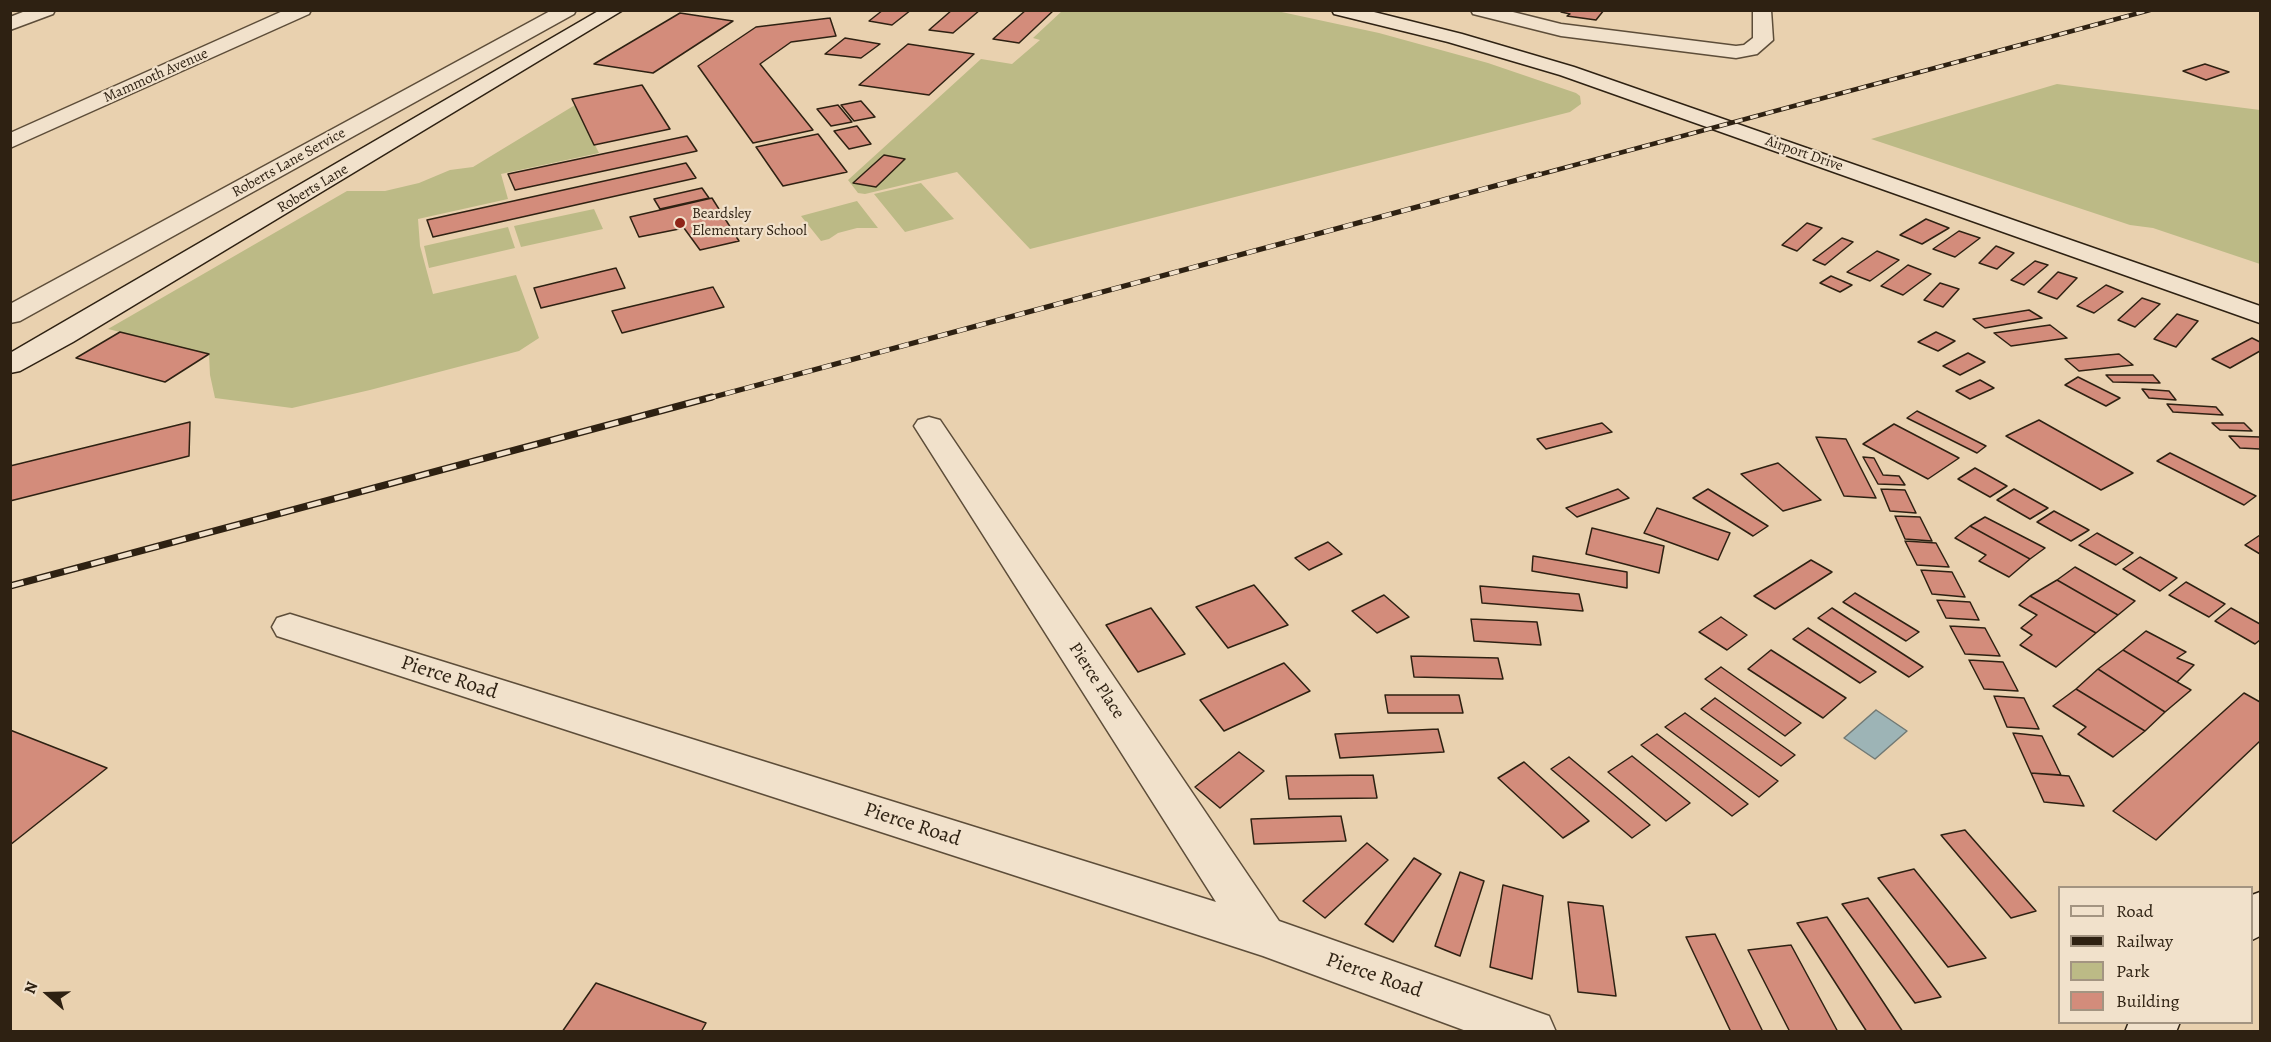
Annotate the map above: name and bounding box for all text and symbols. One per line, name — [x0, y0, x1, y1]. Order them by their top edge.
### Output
street label: Mammoth Avenue — [101, 45, 211, 107]
street label: Roberts Lane Service — [229, 124, 349, 202]
street label: Airport Drive — [1763, 132, 1845, 176]
street label: Roberts Lane — [274, 161, 352, 217]
place label: Beardsley Elementary School — [692, 205, 807, 240]
marker: Beardsley Elementary School — [673, 216, 687, 230]
street label: Pierce Place — [1063, 639, 1129, 723]
street label: Pierce Road — [397, 651, 501, 705]
street label: Pierce Road — [860, 798, 964, 852]
legend — [2058, 886, 2253, 1024]
text: Road — [2116, 899, 2153, 923]
text: Railway — [2116, 929, 2173, 953]
street label: Pierce Road — [1322, 948, 1426, 1004]
text: Park — [2116, 959, 2150, 983]
north arrow — [18, 964, 78, 1024]
text: N — [19, 979, 43, 997]
text: Building — [2116, 989, 2180, 1013]

